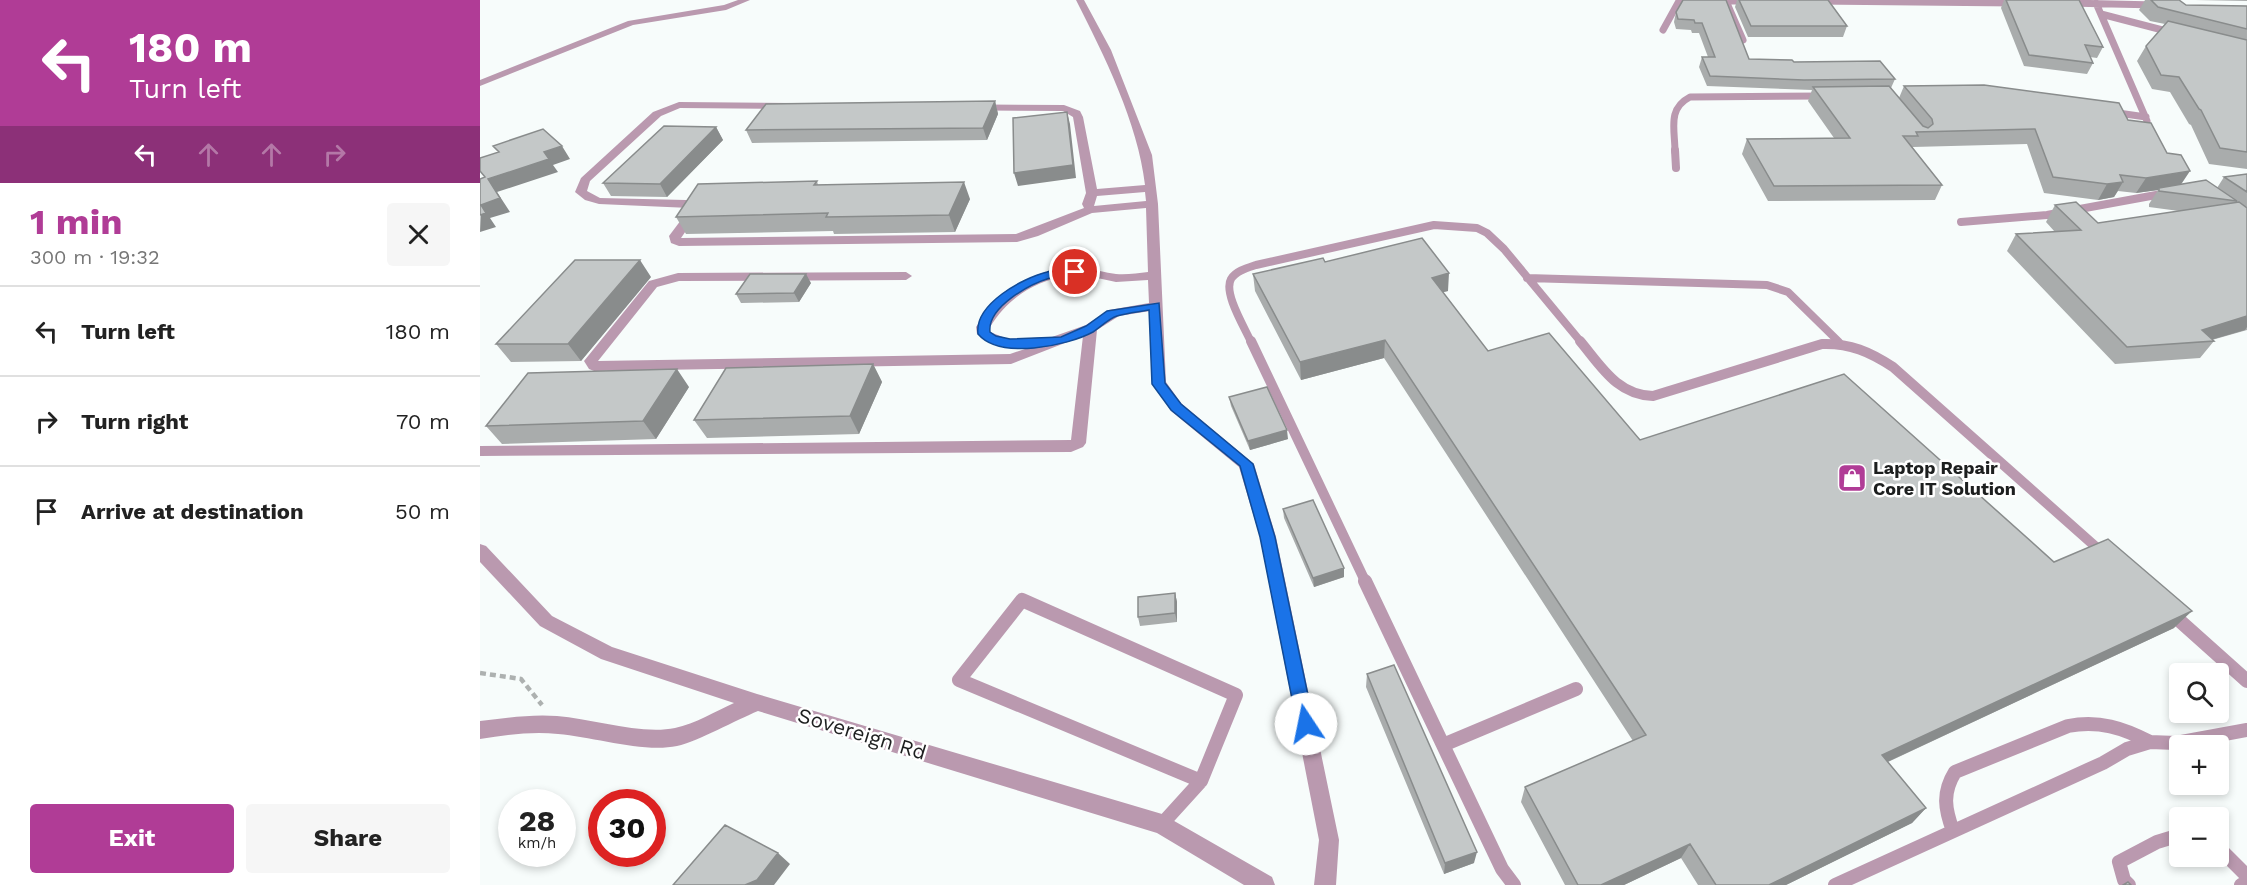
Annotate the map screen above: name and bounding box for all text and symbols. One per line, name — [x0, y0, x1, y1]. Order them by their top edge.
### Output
text: 180 m — [129, 23, 252, 72]
icon: left — [30, 24, 108, 102]
text: Turn left — [129, 73, 241, 105]
icon: left — [129, 138, 162, 171]
icon: ahead — [192, 138, 225, 171]
icon: ahead — [255, 138, 288, 171]
icon: right — [318, 138, 351, 171]
text: 1 min — [30, 201, 122, 243]
button: close — [387, 203, 450, 266]
text: 300 m · 19:32 — [30, 245, 160, 269]
pin — [1049, 246, 1100, 297]
icon: arrive — [1058, 255, 1091, 288]
icon: left — [30, 315, 63, 348]
text: Turn left — [81, 319, 175, 344]
text: 180 m — [386, 319, 450, 344]
icon: right — [30, 405, 63, 438]
text: Turn right — [81, 409, 188, 434]
text: 70 m — [396, 409, 450, 434]
place label: Laptop Repair Core IT Solution — [1873, 457, 2016, 499]
shop icon: Laptop Repair Core IT Solution — [1836, 462, 1868, 494]
icon: arrive — [30, 495, 63, 528]
text: Arrive at destination — [81, 499, 304, 524]
text: 50 m — [395, 499, 450, 524]
map controls — [2169, 663, 2229, 867]
button: search — [2169, 663, 2229, 723]
position arrow — [1274, 692, 1338, 756]
street label: Sovereign Rd — [795, 702, 929, 765]
button: + — [2169, 735, 2229, 795]
speed limit sign: 30 — [588, 789, 666, 867]
text: 28 — [519, 803, 555, 838]
button: Exit — [30, 804, 234, 873]
button: Share — [246, 804, 450, 873]
button: − — [2169, 807, 2229, 867]
text: km/h — [518, 834, 556, 852]

